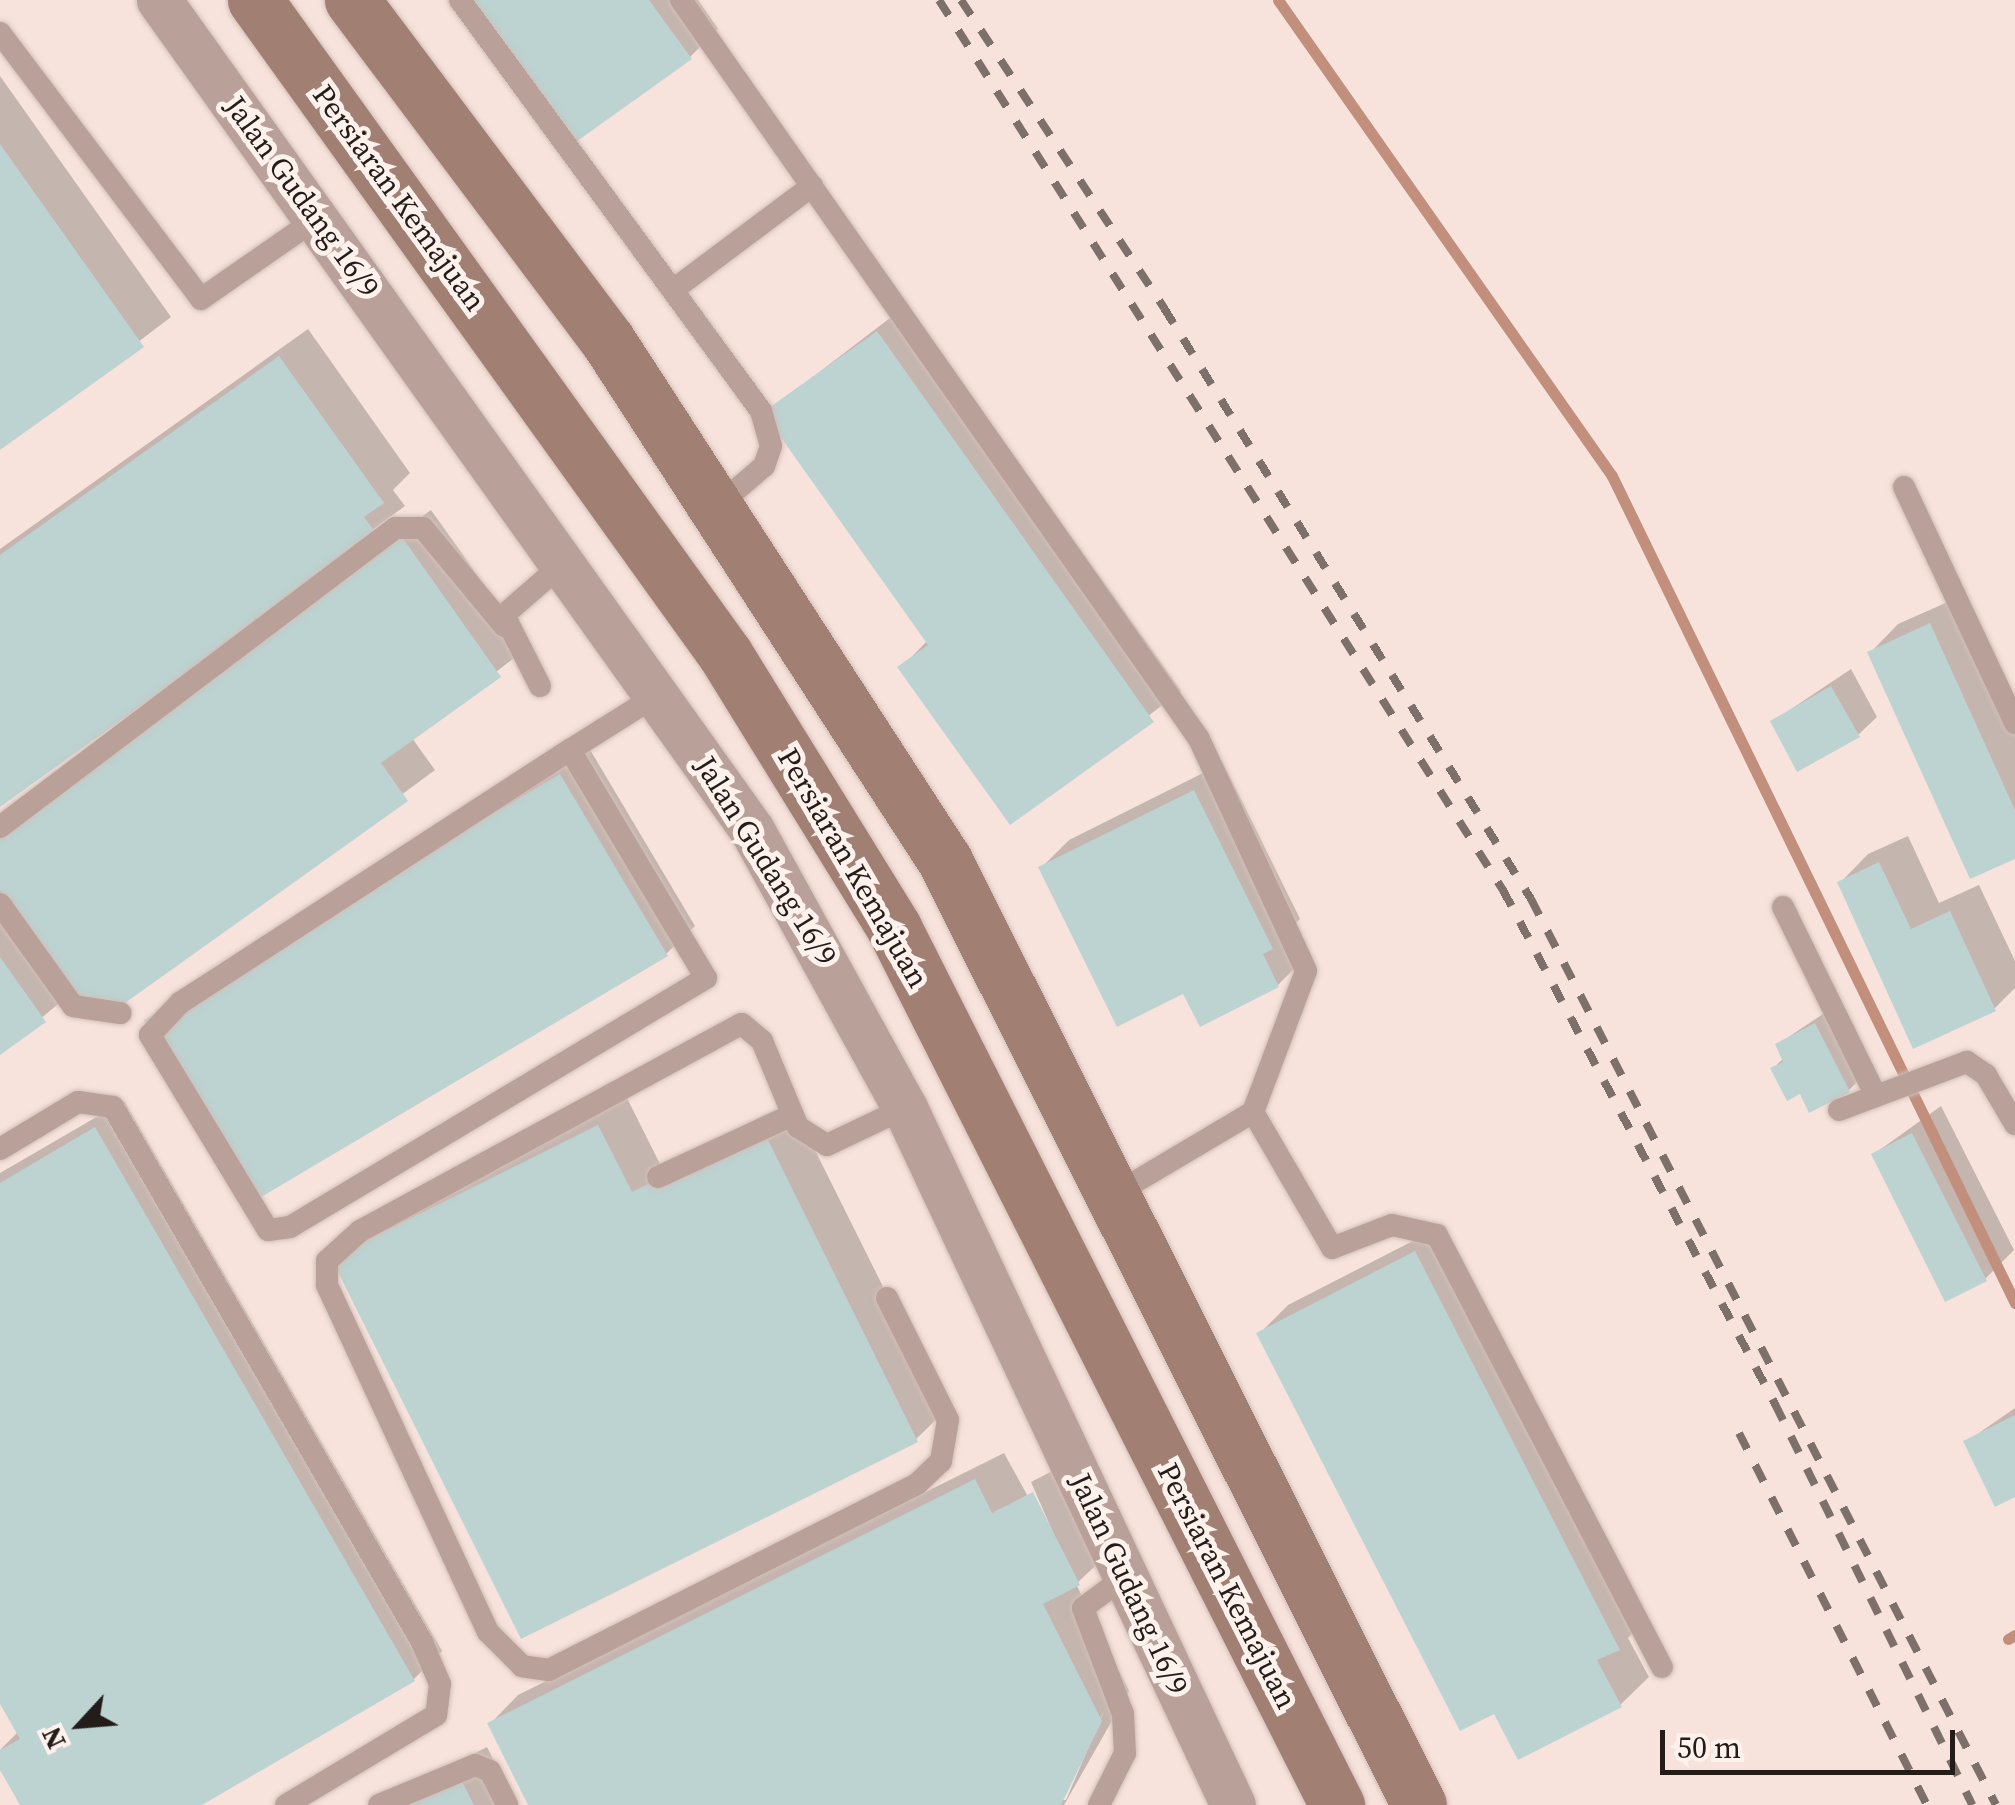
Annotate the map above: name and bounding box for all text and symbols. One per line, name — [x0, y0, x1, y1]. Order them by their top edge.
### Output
street label: Persiaran Kemajuan — [305, 78, 493, 318]
street label: Jalan Gudang 16/9 — [217, 89, 387, 305]
street label: Persiaran Kemajuan — [770, 742, 936, 994]
street label: Jalan Gudang 16/9 — [687, 750, 845, 972]
street label: Persiaran Kemajuan — [1150, 1457, 1304, 1715]
street label: Jalan Gudang 16/9 — [1062, 1468, 1196, 1700]
north arrow — [30, 1675, 130, 1775]
scale bar — [1665, 1710, 1960, 1772]
text: N — [31, 1721, 75, 1756]
text: 50 m — [1677, 1727, 1741, 1768]

